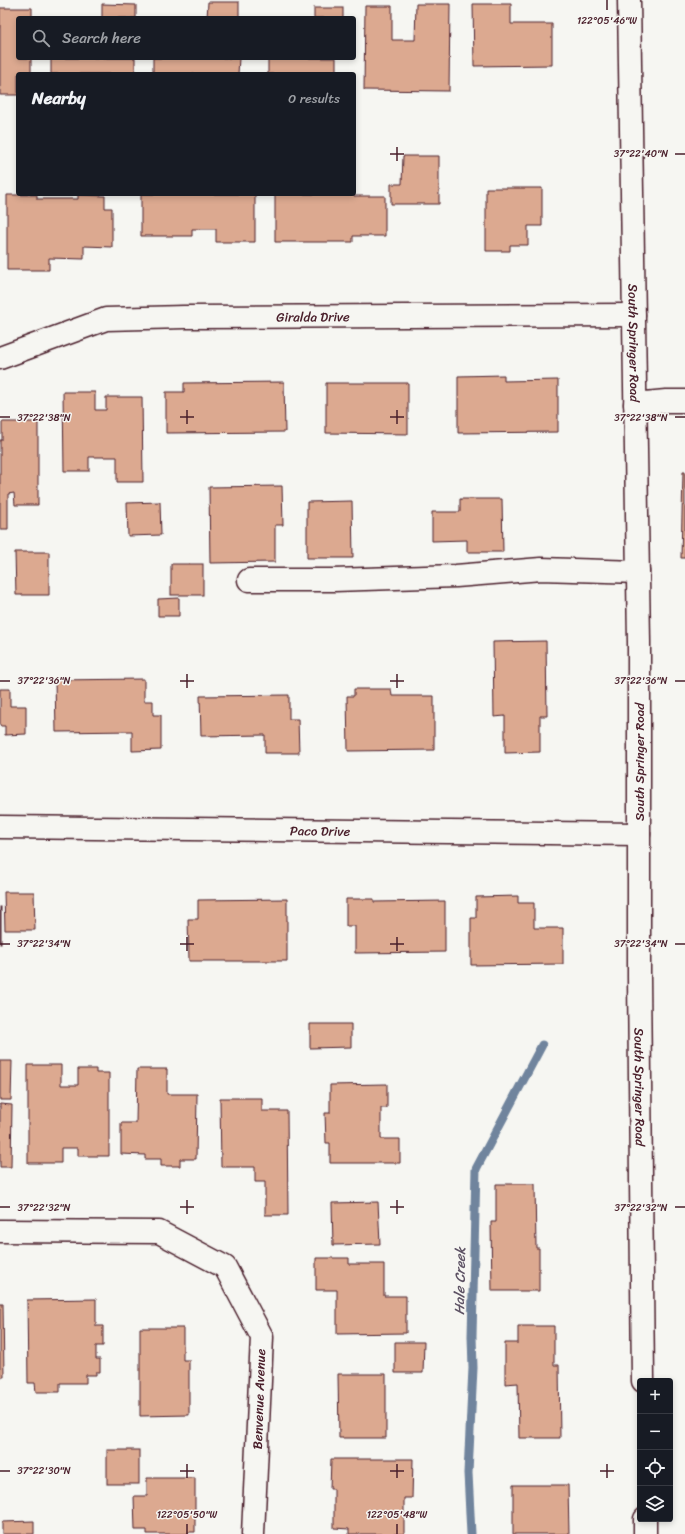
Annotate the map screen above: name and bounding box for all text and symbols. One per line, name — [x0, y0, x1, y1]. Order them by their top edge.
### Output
text: 122°05'46"W — [577, 12, 637, 30]
search box — [16, 16, 356, 60]
text: Search here — [62, 25, 141, 51]
icon: search — [30, 27, 52, 49]
text: Nearby — [32, 83, 86, 113]
text: 0 results — [288, 87, 340, 110]
text: 37°22'40"N — [614, 145, 668, 163]
street label: South Springer Road — [622, 284, 647, 403]
street label: Giralda Drive — [276, 305, 350, 328]
text: 37°22'38"N — [17, 409, 71, 427]
text: 37°22'38"N — [614, 409, 668, 427]
text: 37°22'36"N — [18, 672, 71, 690]
text: 37°22'36"N — [615, 672, 668, 690]
street label: South Springer Road — [628, 702, 651, 821]
street label: Paco Drive — [290, 819, 351, 842]
text: 37°22'34"N — [17, 935, 71, 953]
text: 37°22'34"N — [614, 935, 668, 953]
street label: South Springer Road — [628, 1028, 652, 1147]
text: 37°22'32"N — [17, 1199, 71, 1217]
text: 37°22'32"N — [614, 1199, 668, 1217]
water label: Hale Creek — [447, 1245, 473, 1315]
street label: Benvenue Avenue — [246, 1348, 272, 1450]
map controls — [637, 1378, 673, 1522]
button: + — [637, 1378, 673, 1414]
button: − — [637, 1414, 673, 1450]
button: locate — [637, 1450, 673, 1486]
text: 37°22'30"N — [17, 1462, 71, 1480]
button: layers — [637, 1486, 673, 1522]
text: 122°05'50"W — [157, 1506, 218, 1524]
text: 122°05'48"W — [367, 1506, 427, 1524]

